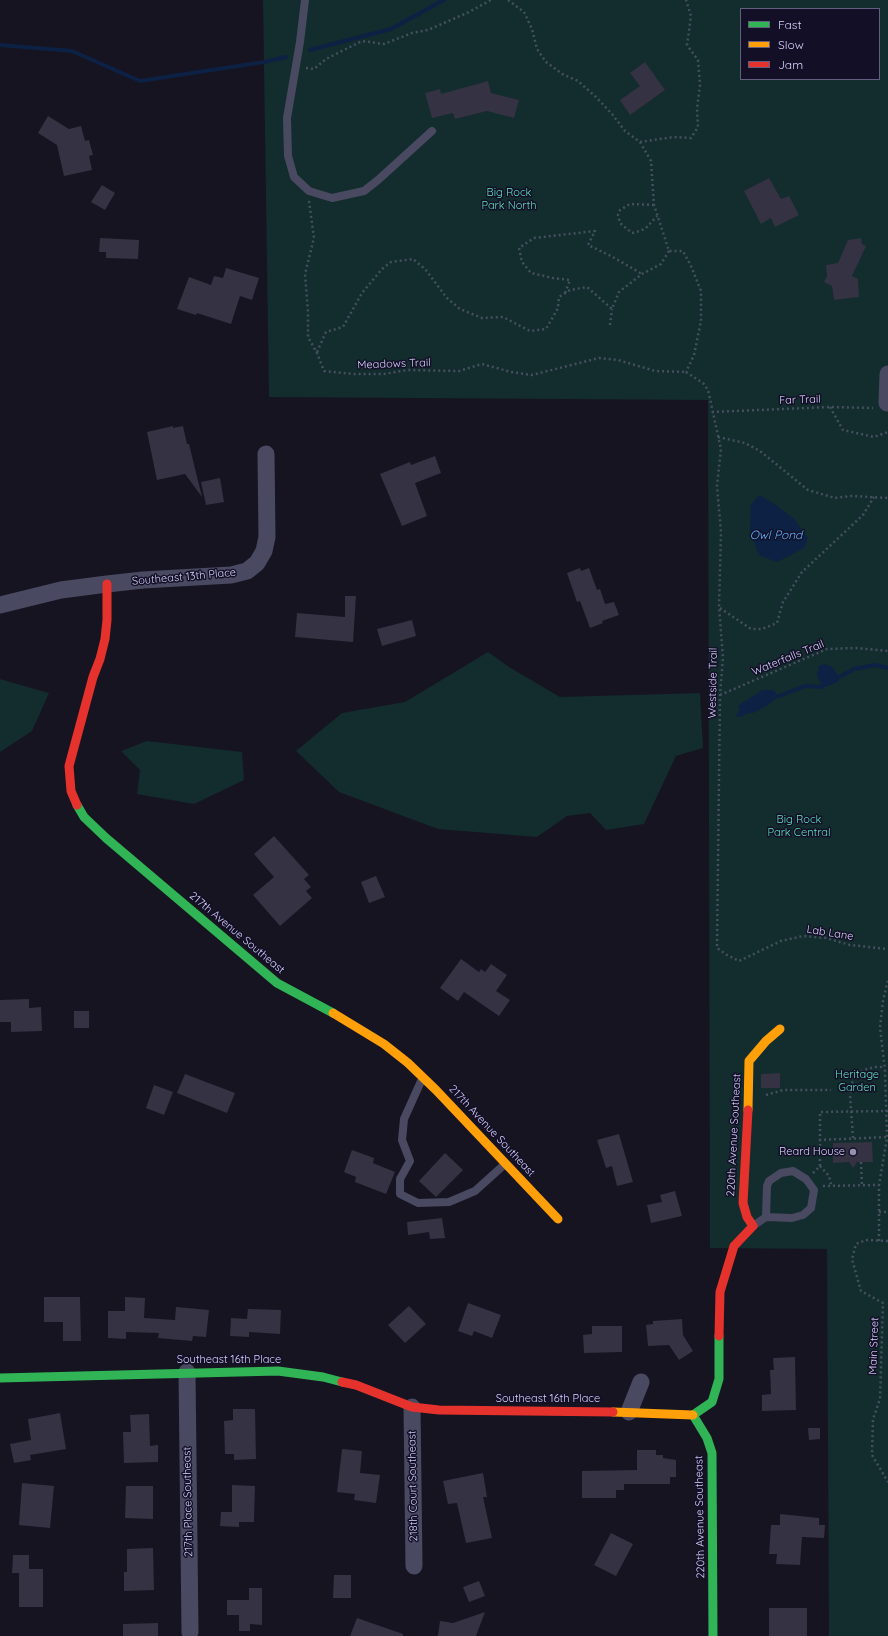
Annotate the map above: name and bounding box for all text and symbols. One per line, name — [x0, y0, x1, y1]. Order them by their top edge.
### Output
legend — [740, 8, 880, 80]
text: Fast — [778, 17, 802, 32]
text: Slow — [778, 37, 804, 52]
text: Jam — [778, 57, 803, 72]
park label: Big Rock Park North — [481, 186, 537, 212]
street label: Meadows Trail — [357, 356, 431, 372]
street label: Far Trail — [779, 393, 821, 407]
water label: Owl Pond — [750, 528, 802, 542]
street label: Southeast 13th Place — [131, 566, 237, 588]
street label: Waterfalls Trail — [750, 637, 826, 679]
street label: Westside Trail — [706, 647, 720, 719]
park label: Big Rock Park Central — [767, 813, 831, 839]
street label: 217th Avenue Southeast — [187, 889, 287, 977]
street label: Lab Lane — [806, 923, 854, 943]
park label: Heritage Garden — [835, 1068, 879, 1094]
street label: 220th Avenue Southeast — [724, 1073, 744, 1197]
street label: 217th Avenue Southeast — [446, 1083, 538, 1179]
place label: Reard House — [779, 1145, 845, 1159]
marker: Reard House — [848, 1147, 858, 1157]
street label: Main Street — [866, 1317, 882, 1375]
street label: Southeast 16th Place — [177, 1353, 281, 1367]
street label: Southeast 16th Place — [496, 1392, 600, 1406]
street label: 218th Court Southeast — [405, 1430, 421, 1542]
street label: 217th Place Southeast — [180, 1447, 196, 1557]
street label: 220th Avenue Southeast — [692, 1455, 708, 1579]

